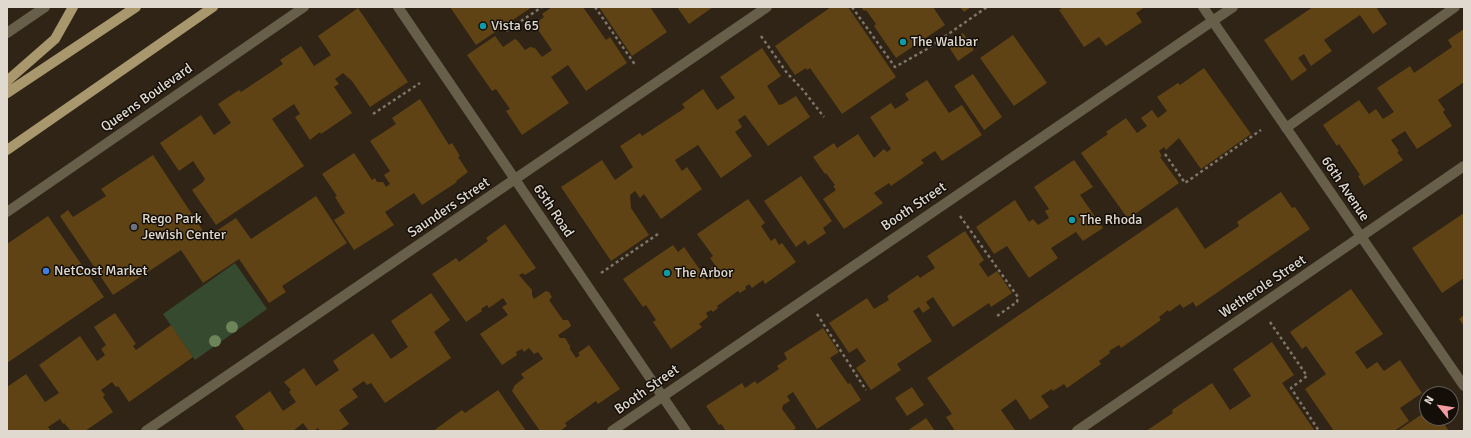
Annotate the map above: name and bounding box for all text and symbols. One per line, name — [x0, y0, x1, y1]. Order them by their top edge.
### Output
place label: Vista 65 — [491, 18, 539, 34]
marker: Vista 65 — [478, 21, 488, 31]
place label: The Walbar — [911, 34, 978, 50]
marker: The Walbar — [898, 37, 908, 47]
street label: Queens Boulevard — [98, 60, 196, 136]
street label: 66th Avenue — [1317, 153, 1373, 225]
street label: Saunders Street — [405, 174, 493, 242]
street label: Booth Street — [878, 179, 950, 235]
street label: 65th Road — [529, 181, 577, 241]
place label: Rego Park Jewish Center — [142, 211, 226, 244]
place label: The Rhoda — [1080, 212, 1142, 228]
marker: The Rhoda — [1067, 215, 1077, 225]
marker: Rego Park Jewish Center — [129, 222, 139, 232]
street label: Wetherole Street — [1217, 252, 1309, 322]
place label: NetCost Market — [54, 263, 147, 279]
place label: The Arbor — [675, 265, 733, 281]
marker: NetCost Market — [41, 266, 51, 276]
marker: The Arbor — [662, 268, 672, 278]
street label: Booth Street — [611, 362, 683, 418]
north arrow — [1419, 386, 1459, 426]
text: N — [1421, 394, 1437, 407]

